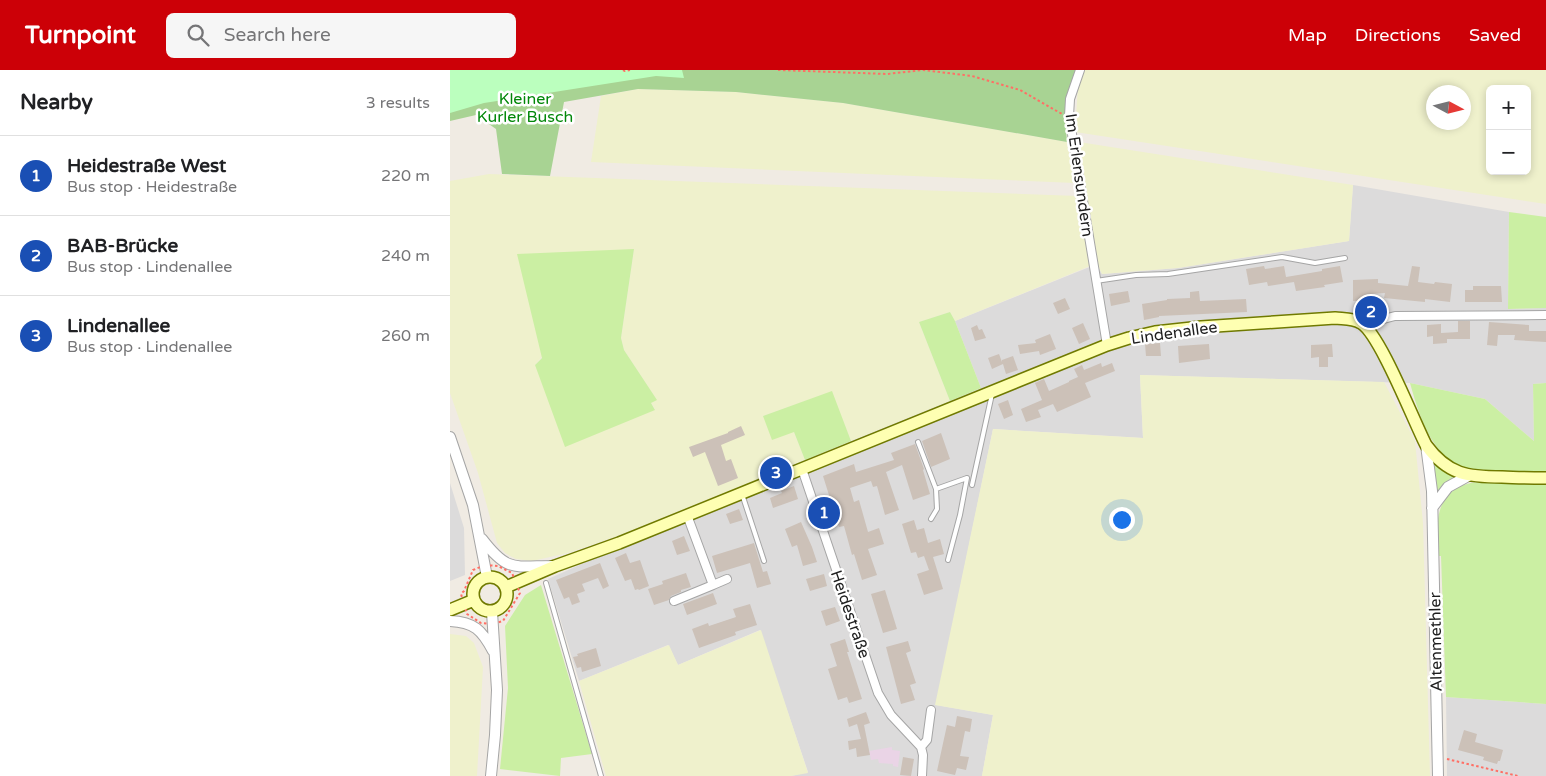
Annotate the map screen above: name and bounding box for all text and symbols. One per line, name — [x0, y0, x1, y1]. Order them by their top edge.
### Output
search box — [166, 13, 516, 58]
text: Turnpoint — [25, 21, 136, 50]
icon: search — [184, 21, 212, 49]
text: Search here — [224, 24, 331, 46]
text: Map — [1288, 24, 1327, 46]
text: Directions — [1355, 24, 1441, 46]
text: Saved — [1469, 24, 1521, 46]
north arrow — [1426, 85, 1471, 130]
map controls — [1486, 85, 1531, 175]
button: + — [1486, 85, 1531, 130]
park label: Kleiner Kurler Busch — [477, 89, 573, 127]
text: Nearby — [20, 90, 93, 115]
text: 3 results — [366, 93, 430, 113]
street label: Im Erlensundern — [1060, 112, 1098, 238]
button: − — [1486, 130, 1531, 175]
text: Heidestraße West — [67, 155, 226, 177]
text: 1 — [31, 166, 41, 186]
text: 220 m — [381, 166, 430, 186]
text: Bus stop · Heidestraße — [67, 177, 237, 197]
text: BAB-Brücke — [67, 235, 178, 257]
text: 2 — [31, 246, 41, 266]
text: 240 m — [381, 246, 430, 266]
text: Bus stop · Lindenallee — [67, 257, 232, 277]
pin: 2 — [1355, 293, 1387, 331]
text: Lindenallee — [67, 315, 170, 337]
street label: Lindenallee — [1130, 317, 1219, 349]
text: 3 — [31, 326, 41, 346]
text: 260 m — [381, 326, 430, 346]
text: Bus stop · Lindenallee — [67, 337, 232, 357]
pin: 3 — [760, 454, 792, 492]
pin: 1 — [808, 494, 840, 532]
your location — [1109, 507, 1135, 533]
street label: Heidestraße — [826, 568, 874, 661]
street label: Altenmethler — [1425, 591, 1447, 692]

